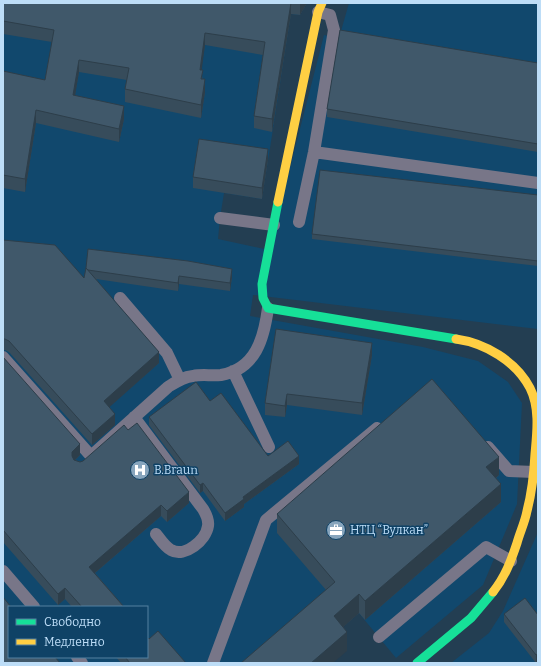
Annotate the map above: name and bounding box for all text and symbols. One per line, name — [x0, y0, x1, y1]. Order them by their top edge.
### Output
hospital icon: B.Braun — [129, 459, 151, 481]
place label: B.Braun — [154, 463, 198, 477]
office icon: НТЦ “Вулкан” — [325, 519, 347, 541]
place label: НТЦ “Вулкан” — [350, 523, 428, 537]
legend — [8, 606, 148, 658]
text: Свободно — [44, 615, 101, 629]
text: Медленно — [44, 635, 105, 649]

